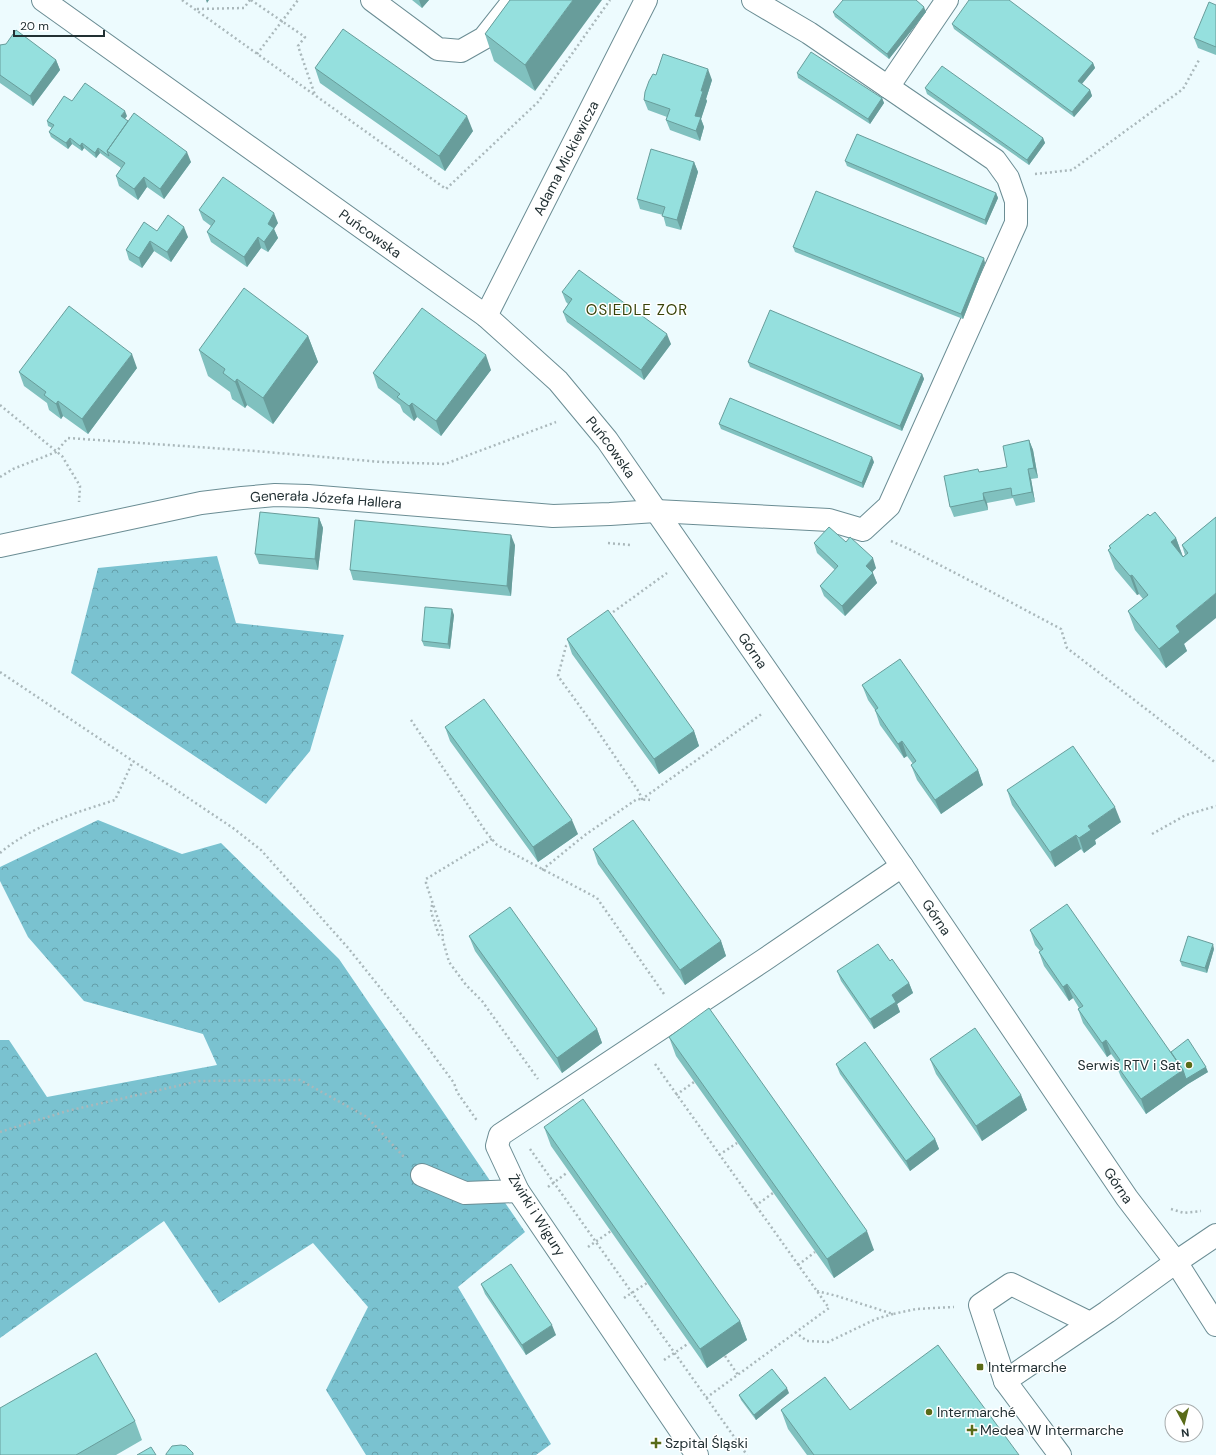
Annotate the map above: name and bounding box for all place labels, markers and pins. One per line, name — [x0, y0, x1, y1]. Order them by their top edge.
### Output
place label: Serwis RTV i Sat — [1078, 1056, 1181, 1074]
marker: Serwis RTV i Sat — [1184, 1060, 1194, 1070]
place label: Intermarche — [988, 1358, 1067, 1376]
marker: Intermarche — [975, 1362, 985, 1372]
place label: Intermarché — [937, 1403, 1016, 1421]
marker: Intermarché — [924, 1407, 934, 1417]
place label: Medea W Intermarche — [980, 1421, 1124, 1439]
marker: Medea W Intermarche — [967, 1425, 977, 1435]
place label: Szpital Śląski — [665, 1434, 748, 1452]
marker: Szpital Śląski — [650, 1437, 662, 1449]

